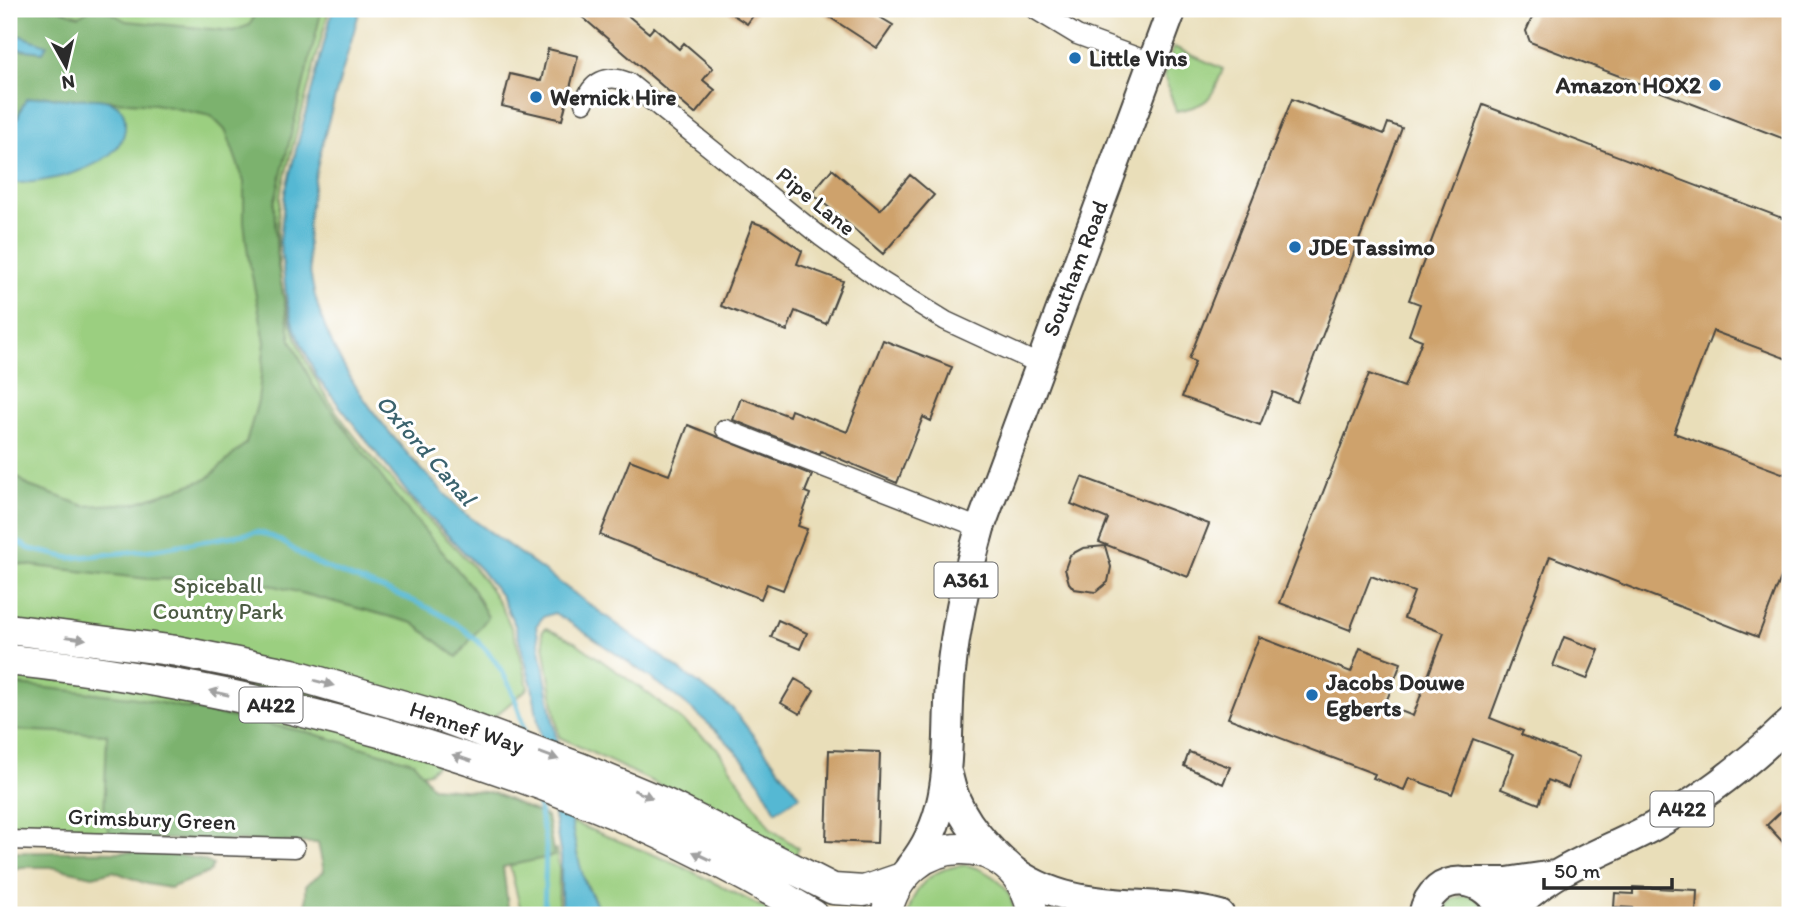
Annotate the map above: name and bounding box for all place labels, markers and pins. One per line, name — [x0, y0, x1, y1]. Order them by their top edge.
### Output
place label: Little Vins — [1089, 44, 1188, 72]
marker: Little Vins — [1067, 50, 1083, 66]
place label: Amazon HOX2 — [1555, 71, 1702, 99]
marker: Amazon HOX2 — [1707, 77, 1723, 93]
place label: Wernick Hire — [550, 83, 676, 111]
marker: Wernick Hire — [528, 89, 544, 105]
place label: JDE Tassimo — [1308, 233, 1435, 261]
marker: JDE Tassimo — [1287, 239, 1303, 255]
place label: Jacobs Douwe Egberts — [1325, 668, 1465, 722]
marker: Jacobs Douwe Egberts — [1304, 687, 1320, 703]

